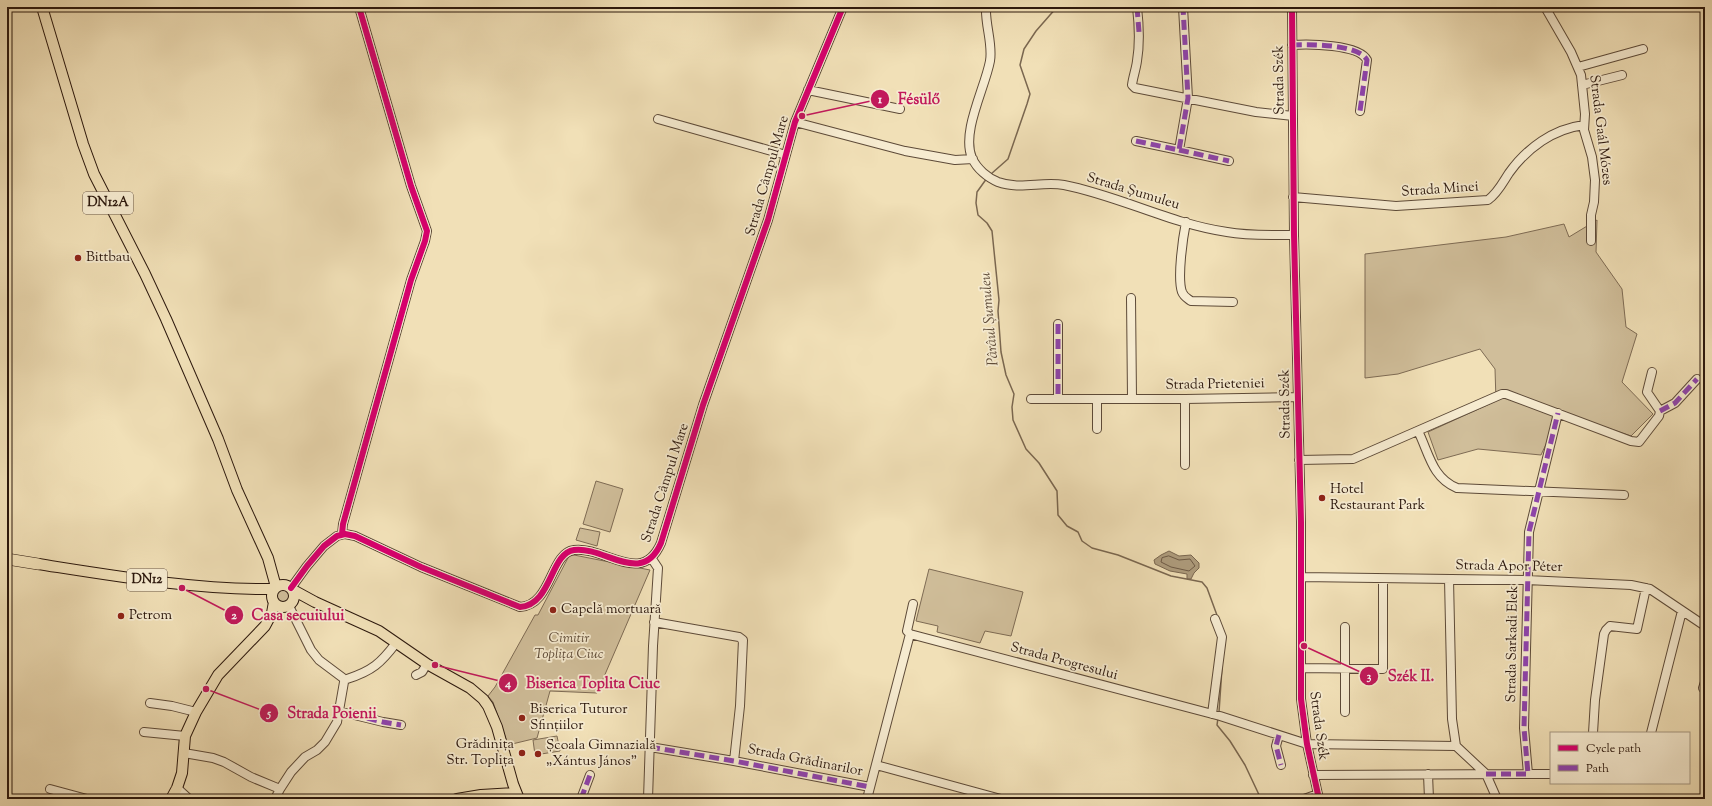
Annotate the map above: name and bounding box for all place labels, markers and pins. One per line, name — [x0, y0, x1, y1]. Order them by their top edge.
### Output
callout: Fésülő — [870, 86, 948, 113]
place label: Bittbau — [86, 248, 130, 268]
marker: Bittbau — [73, 253, 83, 263]
place label: Hotel Restaurant Park — [1330, 480, 1426, 516]
marker: Hotel Restaurant Park — [1317, 493, 1327, 503]
place label: Capelă mortuară — [561, 600, 662, 620]
callout: Casa secuiului — [224, 601, 352, 628]
marker: Capelă mortuară — [548, 605, 558, 615]
place label: Petrom — [129, 606, 172, 626]
marker: Petrom — [116, 611, 126, 621]
callout: Szék II. — [1359, 662, 1442, 689]
callout: Biserica Toplita Ciuc — [498, 669, 668, 696]
callout: Strada Poienii — [259, 699, 384, 726]
place label: Biserica Tuturor Sfințiilor — [530, 700, 628, 736]
marker: Biserica Tuturor Sfințiilor — [517, 713, 527, 723]
place label: Grădinița Str. Toplița — [446, 735, 515, 771]
place label: Școala Gimnazială „Xántus János” — [546, 736, 656, 772]
marker: Grădinița Str. Toplița — [517, 748, 527, 758]
marker: Școala Gimnazială „Xántus János” — [533, 749, 543, 759]

